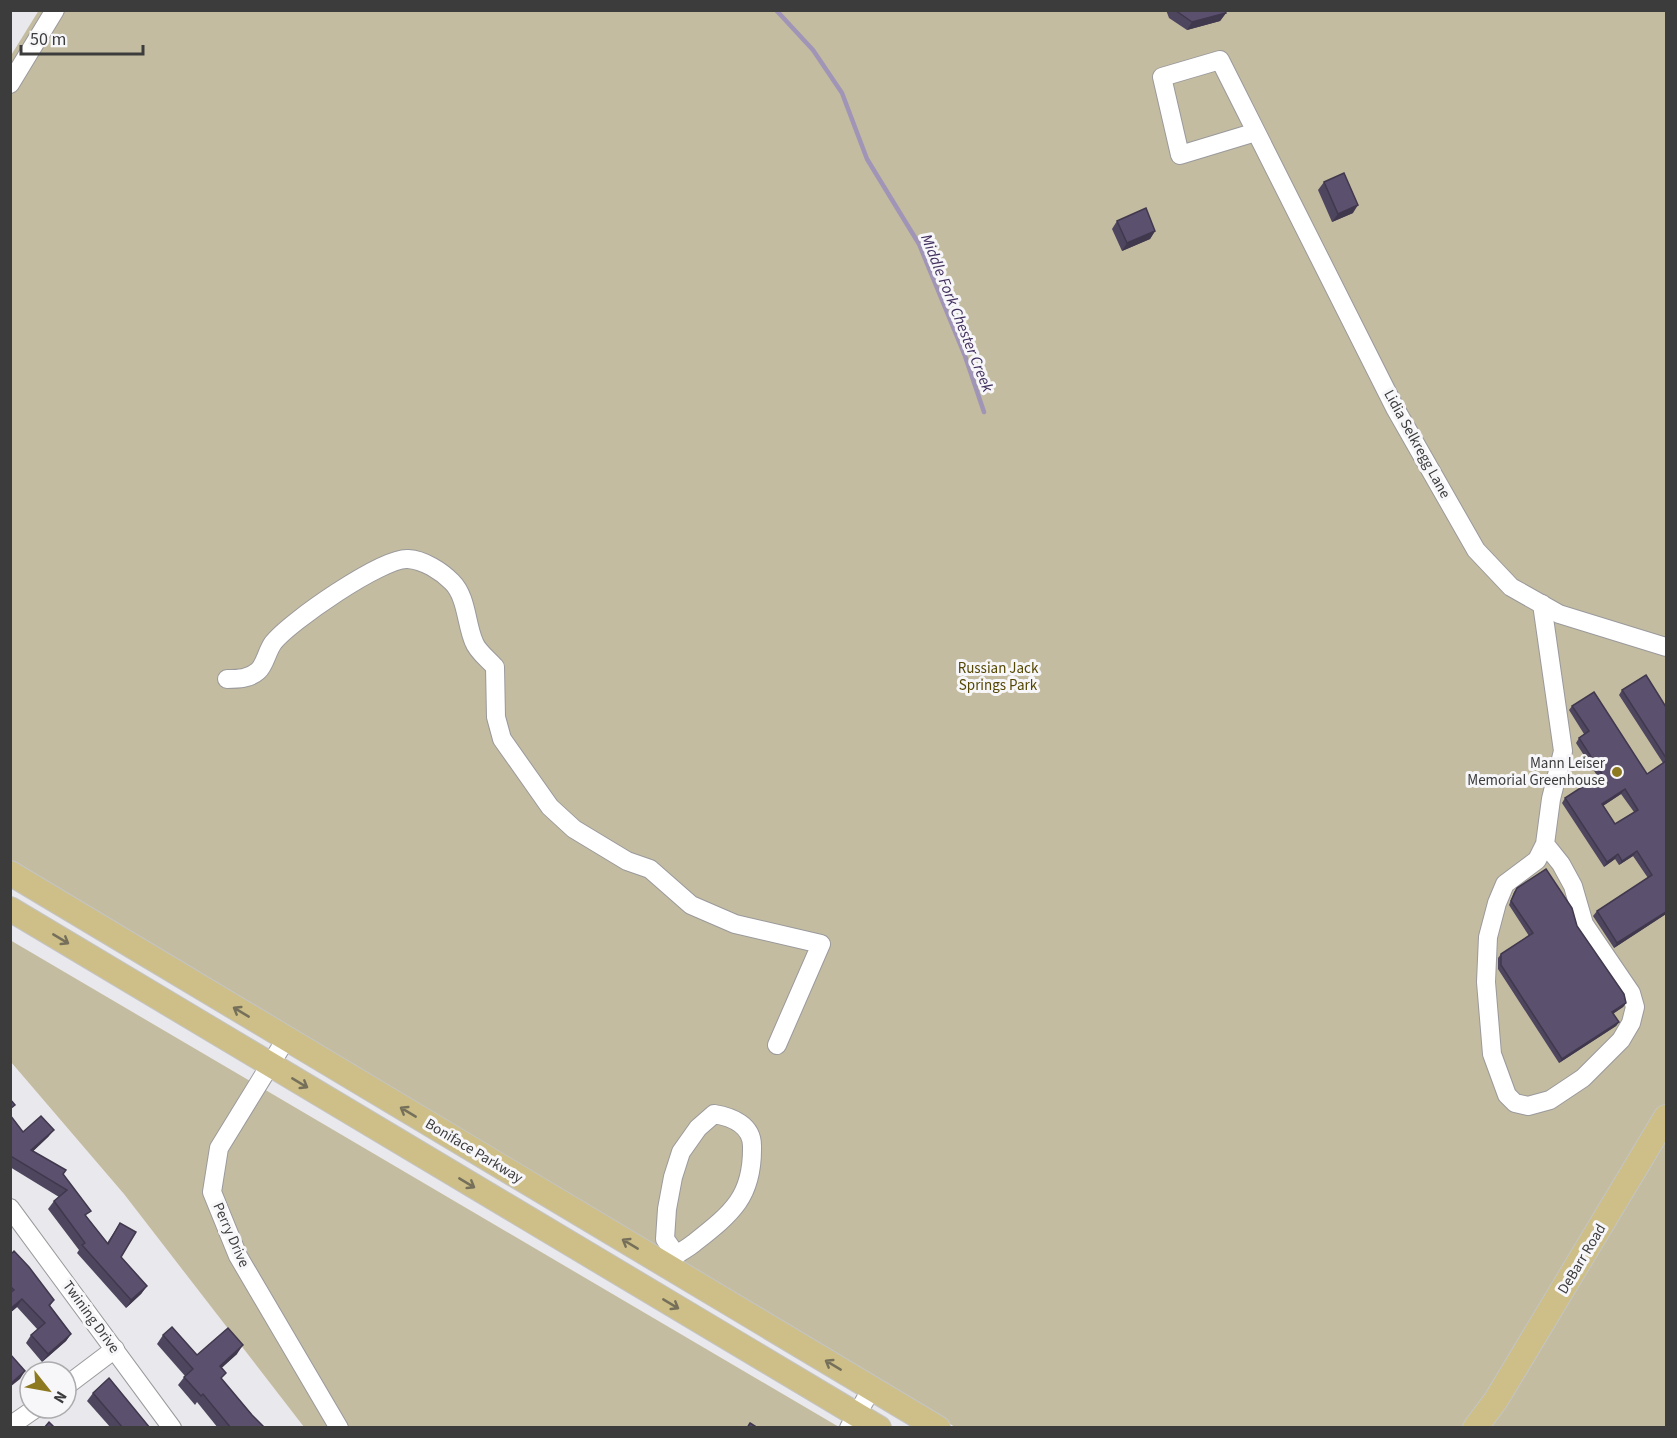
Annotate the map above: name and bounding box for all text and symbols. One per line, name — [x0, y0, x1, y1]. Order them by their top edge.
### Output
scale bar — [21, 18, 142, 56]
text: 50 m — [30, 27, 66, 52]
water label: Middle Fork Chester Creek — [915, 231, 999, 396]
street label: Lidia Selkregg Lane — [1378, 386, 1456, 502]
park label: Russian Jack Springs Park — [958, 658, 1039, 696]
place label: Mann Leiser Memorial Greenhouse — [1467, 753, 1606, 791]
marker: Mann Leiser Memorial Greenhouse — [1610, 765, 1624, 779]
one-way arrow — [52, 934, 69, 946]
one-way arrow — [233, 1005, 250, 1017]
one-way arrow — [291, 1077, 308, 1089]
one-way arrow — [400, 1105, 417, 1117]
street label: Boniface Parkway — [421, 1113, 527, 1189]
one-way arrow — [459, 1177, 476, 1189]
street label: Perry Drive — [207, 1199, 255, 1271]
street label: DeBarr Road — [1553, 1220, 1611, 1298]
one-way arrow — [622, 1237, 639, 1249]
street label: Twining Drive — [57, 1276, 125, 1358]
one-way arrow — [662, 1298, 679, 1310]
one-way arrow — [825, 1359, 842, 1371]
north arrow — [18, 1360, 78, 1420]
text: N — [48, 1387, 72, 1407]

